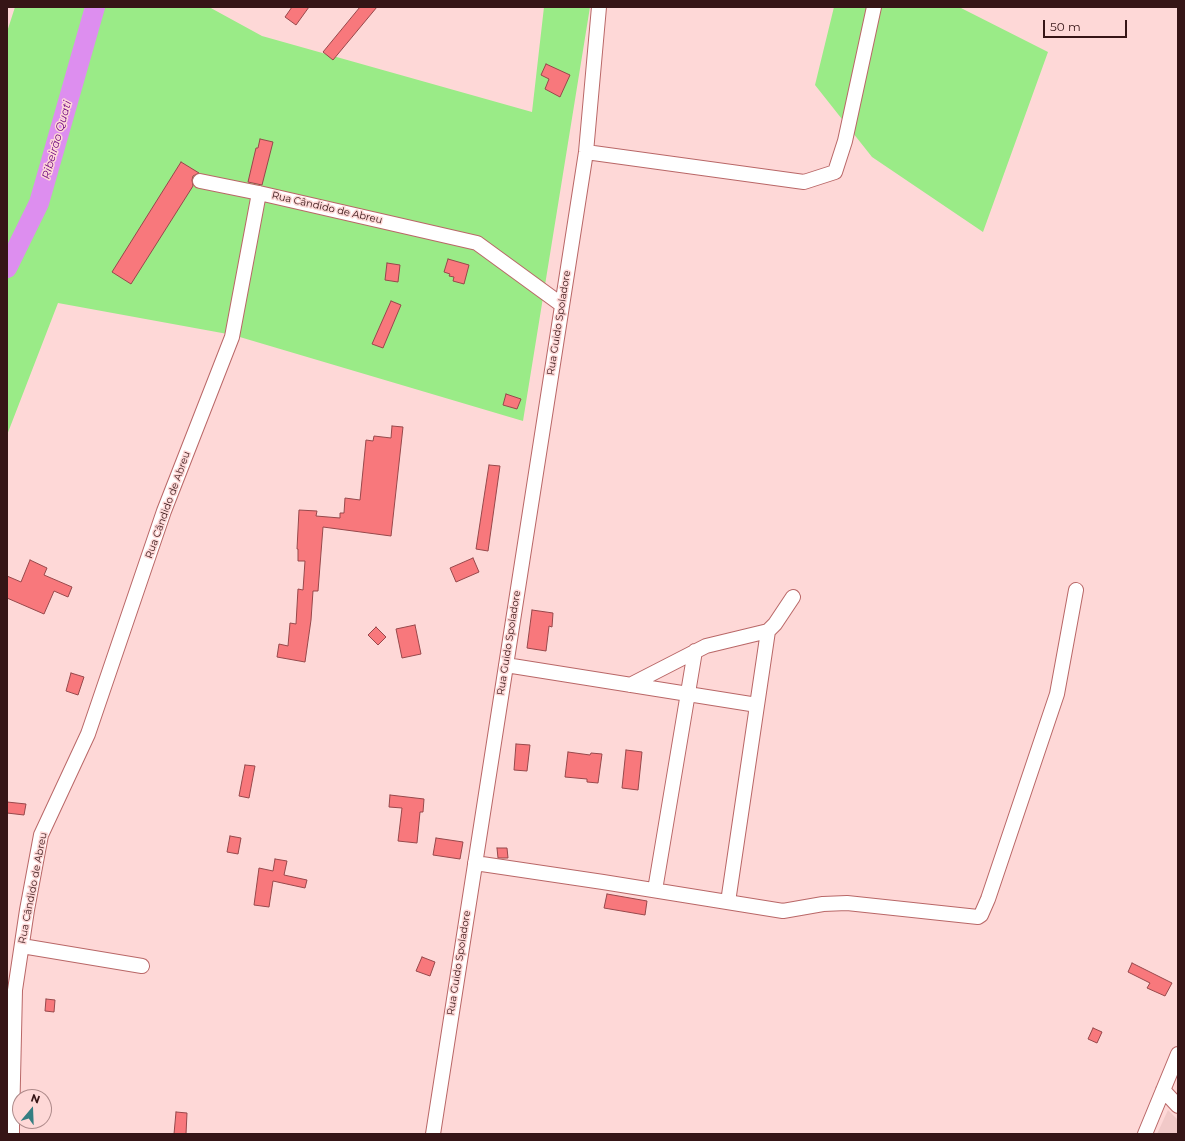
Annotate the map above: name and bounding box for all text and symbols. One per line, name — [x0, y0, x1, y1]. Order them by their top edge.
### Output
scale bar — [1045, 12, 1129, 38]
text: 50 m — [1050, 19, 1081, 34]
water label: Ribeirão Quati — [39, 99, 75, 181]
street label: Rua Cândido de Abreu — [270, 189, 384, 227]
street label: Rua Guido Spoladore — [545, 270, 573, 376]
street label: Rua Cândido de Abreu — [143, 450, 193, 560]
street label: Rua Guido Spoladore — [495, 590, 523, 696]
street label: Rua Cândido de Abreu — [16, 831, 50, 945]
street label: Rua Guido Spoladore — [445, 910, 473, 1016]
north arrow — [12, 1089, 52, 1129]
text: N — [29, 1091, 42, 1107]

